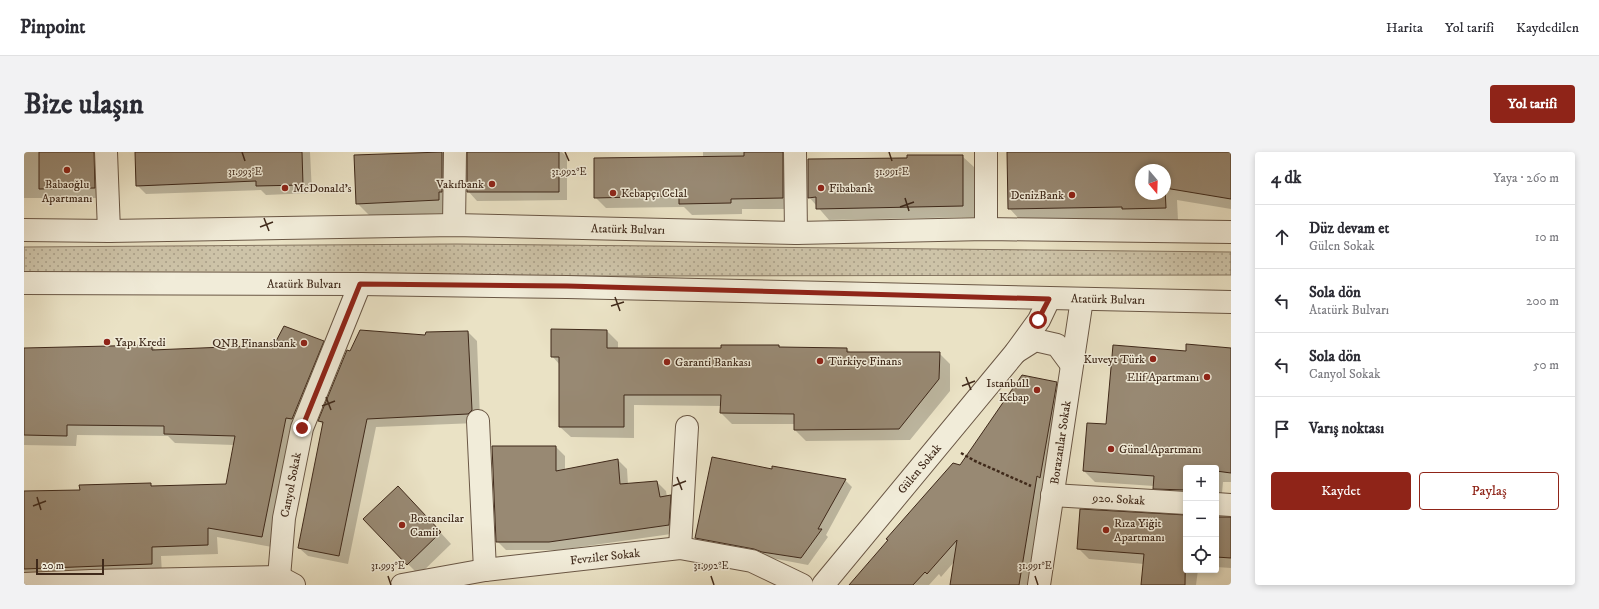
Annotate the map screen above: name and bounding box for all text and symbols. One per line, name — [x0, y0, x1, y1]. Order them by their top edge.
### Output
text: Pinpoint — [20, 16, 85, 39]
text: Harita — [1386, 19, 1423, 37]
text: Yol tarifi — [1445, 19, 1494, 37]
text: Kaydedilen — [1516, 19, 1579, 37]
button: Yol tarifi — [1490, 85, 1575, 123]
text: Bize ulaşın — [24, 87, 144, 122]
north arrow — [1135, 164, 1171, 200]
marker: Babaoğlu Apartmanı — [62, 165, 72, 175]
text: 31.993°E — [228, 166, 262, 178]
text: 31.992°E — [552, 166, 586, 178]
text: 31.991°E — [875, 166, 909, 178]
text: 4 dk — [1271, 167, 1301, 189]
text: Yaya · 260 m — [1493, 170, 1559, 186]
place label: Babaoğlu Apartmanı — [42, 177, 92, 206]
place label: Vakıfbank — [435, 177, 484, 192]
marker: Vakıfbank — [487, 179, 497, 189]
place label: McDonald's — [293, 181, 352, 196]
place label: Fibabank — [829, 181, 873, 196]
marker: McDonald's — [280, 183, 290, 193]
marker: Fibabank — [816, 183, 826, 193]
place label: Kebapçı Celal — [621, 186, 687, 201]
marker: Kebapçı Celal — [608, 188, 618, 198]
place label: DenizBank — [1011, 188, 1064, 203]
marker: DenizBank — [1067, 190, 1077, 200]
text: Düz devam et — [1309, 219, 1389, 238]
street label: Atatürk Bulvarı — [591, 221, 665, 238]
icon: ahead — [1271, 226, 1293, 248]
text: 10 m — [1535, 229, 1559, 245]
text: Gülen Sokak — [1309, 238, 1375, 254]
street label: Atatürk Bulvarı — [267, 277, 341, 292]
text: Sola dön — [1309, 283, 1361, 302]
icon: left — [1271, 290, 1293, 312]
street label: Atatürk Bulvarı — [1071, 291, 1145, 308]
text: 200 m — [1526, 293, 1559, 309]
text: Atatürk Bulvarı — [1309, 302, 1389, 318]
route start — [1029, 311, 1047, 329]
place label: Yapı Kredi — [115, 335, 166, 350]
place label: QNB Finansbank — [212, 336, 296, 351]
marker: Yapı Kredi — [102, 337, 112, 347]
marker: QNB Finansbank — [299, 338, 309, 348]
text: Sola dön — [1309, 347, 1361, 366]
place label: Kuveyt Türk — [1084, 352, 1145, 367]
place label: Türkiye Finans — [828, 354, 901, 369]
marker: Kuveyt Türk — [1148, 354, 1158, 364]
icon: left — [1271, 354, 1293, 376]
place label: Garanti Bankası — [675, 355, 751, 370]
marker: Türkiye Finans — [815, 356, 825, 366]
marker: Garanti Bankası — [662, 357, 672, 367]
text: 50 m — [1533, 357, 1559, 373]
text: Canyol Sokak — [1309, 366, 1380, 382]
place label: Elif Apartmanı — [1127, 370, 1199, 385]
marker: Elif Apartmanı — [1202, 372, 1212, 382]
place label: Istanbull Kebap — [986, 376, 1029, 405]
marker: Istanbull Kebap — [1032, 385, 1042, 395]
street label: Borazanlar Sokak — [1047, 400, 1075, 486]
icon: arrive — [1271, 418, 1293, 440]
route end — [293, 419, 311, 437]
text: Varış noktası — [1309, 419, 1384, 438]
street label: Gülen Sokak — [895, 441, 945, 497]
place label: Günal Apartmanı — [1119, 442, 1201, 457]
marker: Günal Apartmanı — [1106, 444, 1116, 454]
street label: Canyol Sokak — [277, 451, 305, 519]
map controls — [1183, 465, 1219, 573]
button: + — [1183, 465, 1219, 501]
button: Kaydet — [1271, 472, 1411, 510]
button: Paylaş — [1419, 472, 1559, 510]
street label: 920. Sokak — [1091, 490, 1146, 509]
button: − — [1183, 501, 1219, 537]
place label: Bostancilar Camii — [410, 511, 465, 540]
place label: Rıza Yiğit Apartmanı — [1114, 516, 1165, 545]
marker: Bostancilar Camii — [397, 520, 407, 530]
marker: Rıza Yiğit Apartmanı — [1101, 525, 1111, 535]
button: locate — [1183, 537, 1219, 573]
street label: Fevziler Sokak — [569, 546, 641, 568]
scale bar — [36, 557, 104, 576]
text: 20 m — [42, 559, 64, 573]
text: 31.993°E — [371, 560, 405, 572]
text: 31.992°E — [694, 560, 728, 572]
text: 31.991°E — [1018, 560, 1052, 572]

